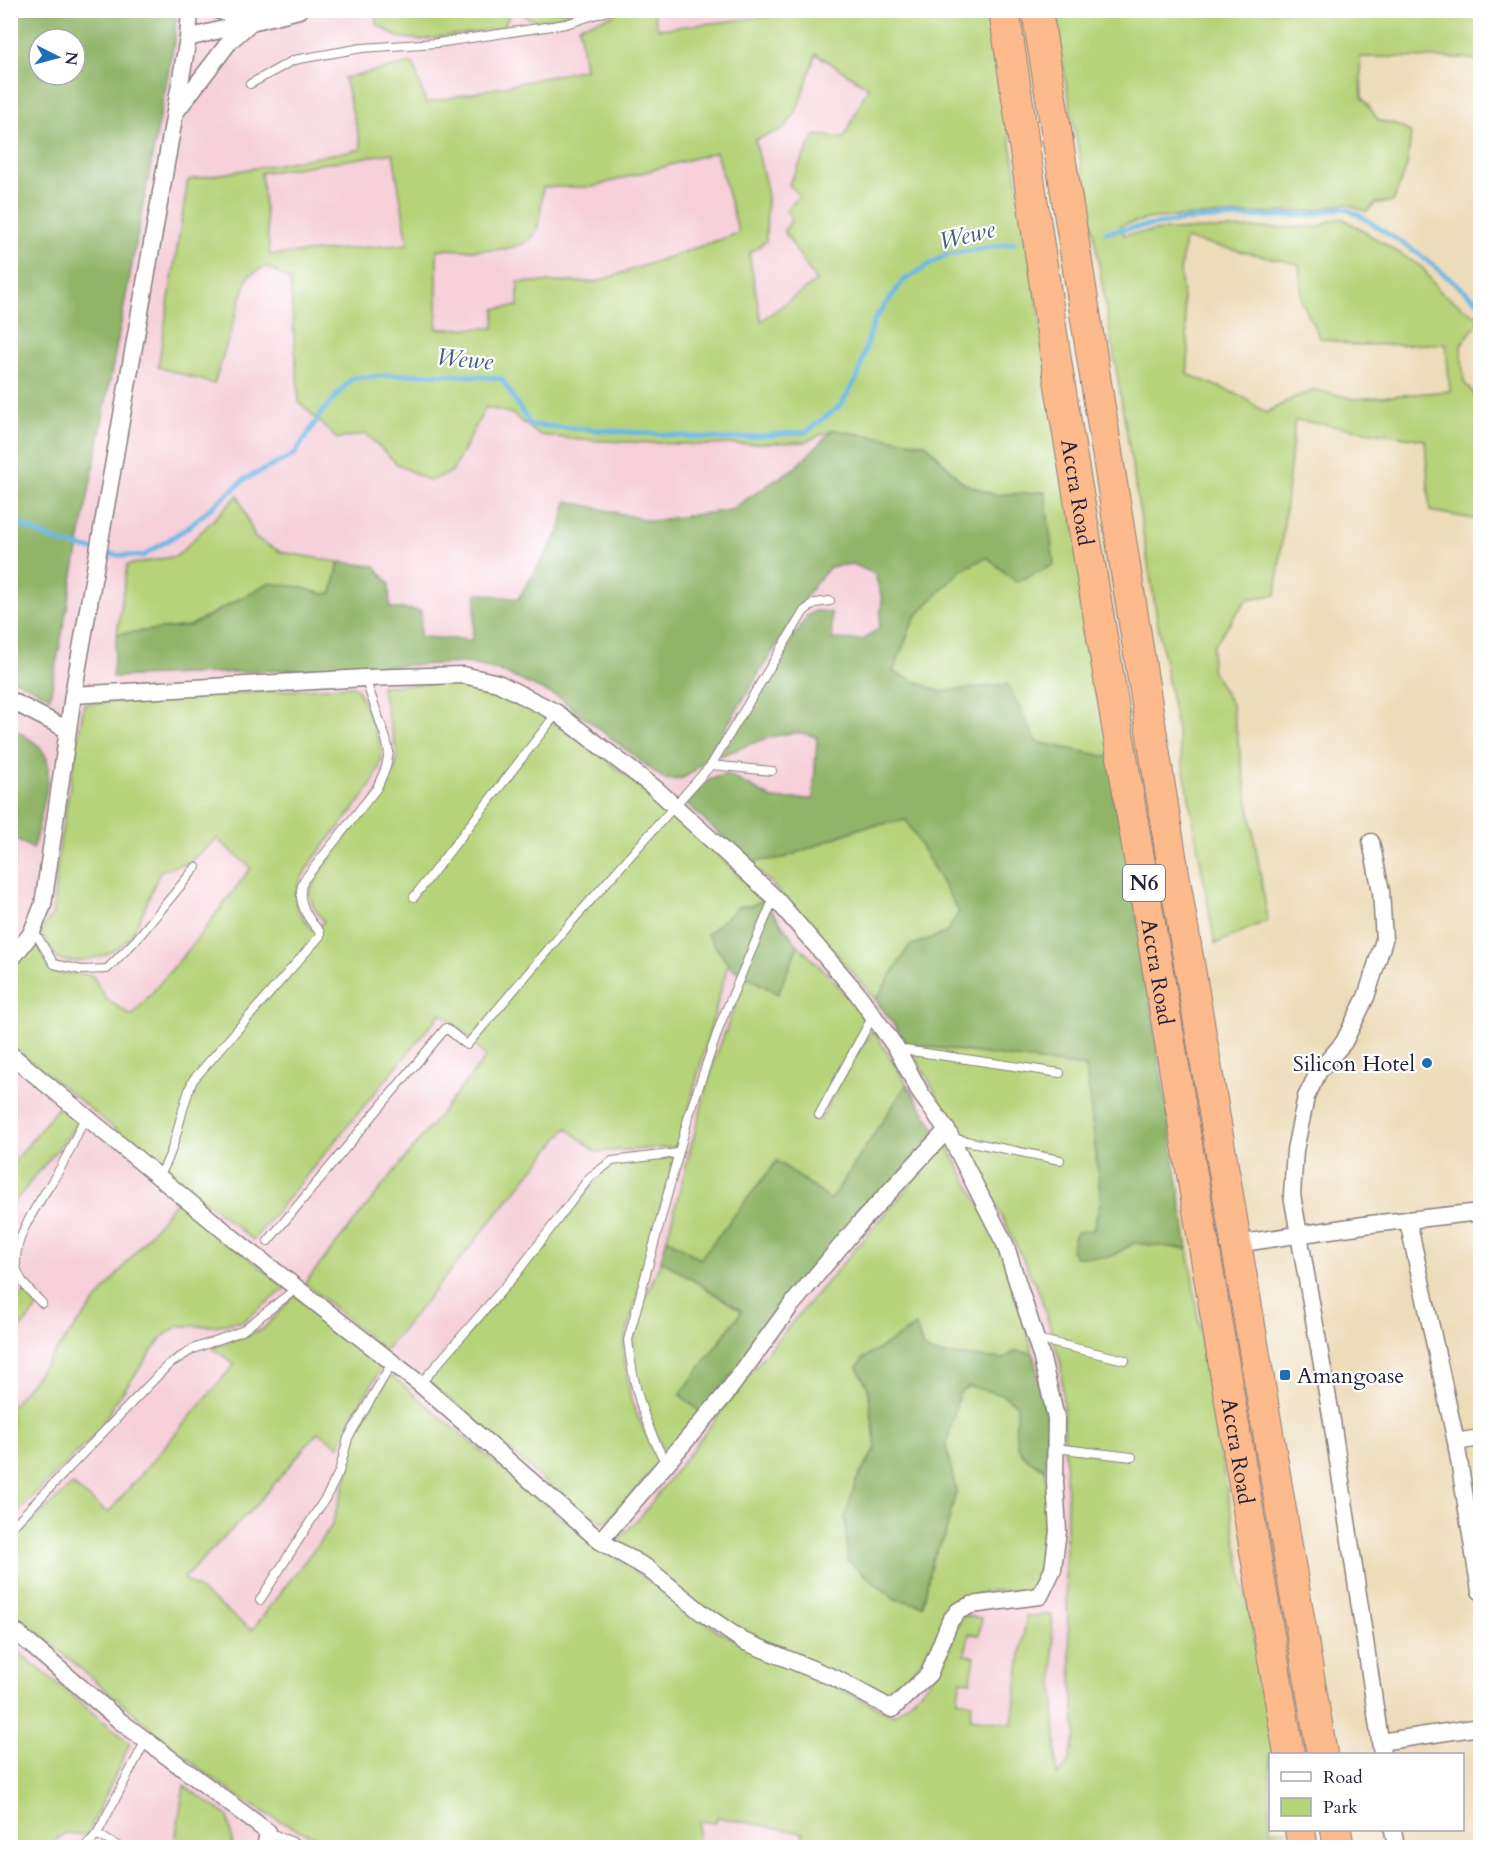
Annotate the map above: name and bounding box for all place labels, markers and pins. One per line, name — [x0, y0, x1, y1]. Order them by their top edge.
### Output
place label: Silicon Hotel — [1293, 1049, 1415, 1079]
marker: Silicon Hotel — [1420, 1056, 1434, 1070]
place label: Amangoase — [1297, 1361, 1404, 1391]
marker: Amangoase — [1278, 1368, 1292, 1382]

